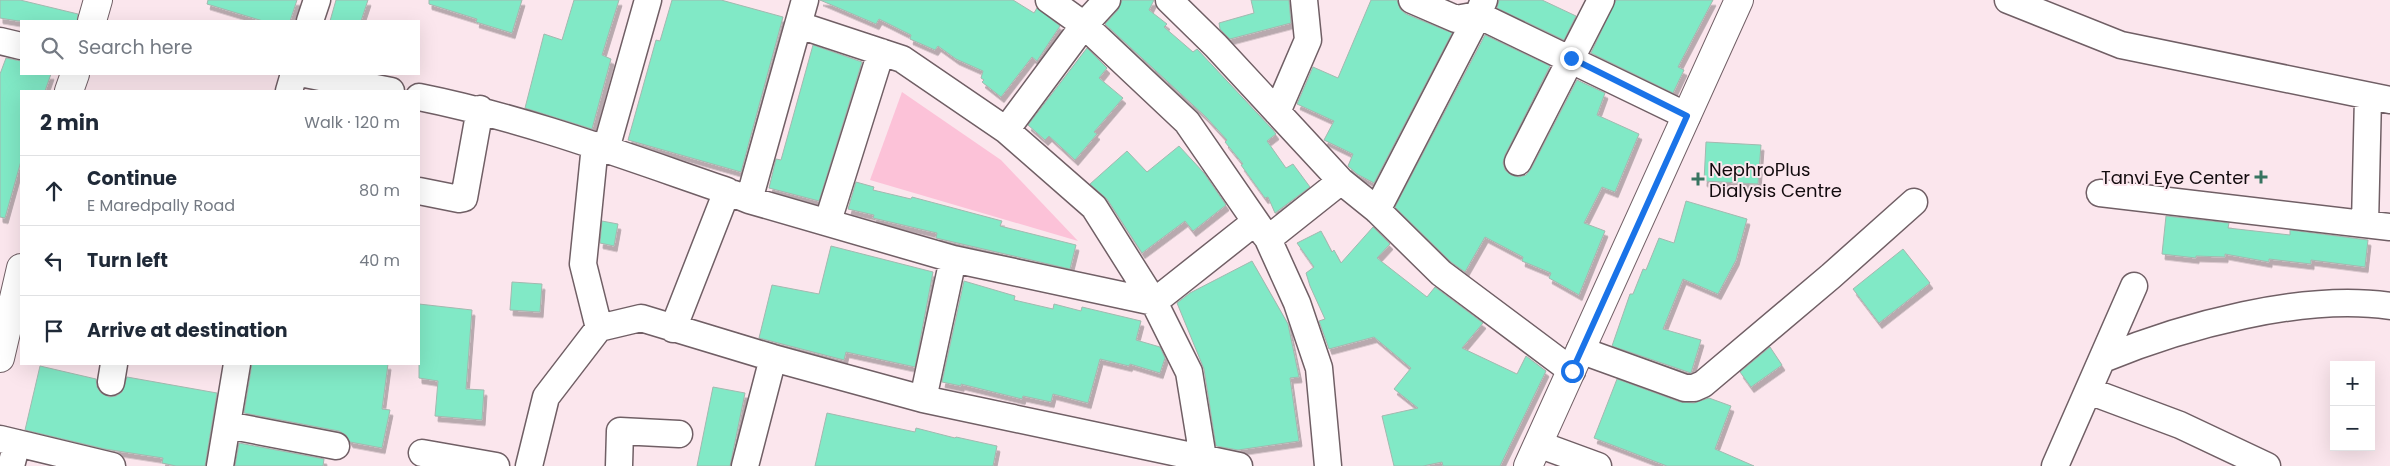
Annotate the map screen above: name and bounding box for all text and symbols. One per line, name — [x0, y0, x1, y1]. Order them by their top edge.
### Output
search box — [20, 20, 420, 75]
icon: search — [38, 34, 66, 62]
text: Search here — [78, 34, 192, 61]
route end — [1560, 47, 1583, 70]
text: 2 min — [40, 108, 99, 137]
text: Walk · 120 m — [304, 111, 400, 134]
place label: NephroPlus Dialysis Centre — [1709, 157, 1842, 203]
text: Continue — [87, 165, 177, 192]
place label: Tanvi Eye Center — [2101, 165, 2250, 190]
marker: Tanvi Eye Center — [2254, 170, 2268, 184]
marker: NephroPlus Dialysis Centre — [1691, 172, 1705, 186]
icon: ahead — [40, 177, 68, 205]
text: 80 m — [359, 179, 400, 202]
text: E Maredpally Road — [87, 194, 235, 217]
icon: left — [40, 247, 68, 275]
text: Turn left — [87, 247, 168, 274]
text: 40 m — [359, 249, 400, 272]
icon: arrive — [40, 317, 68, 345]
text: Arrive at destination — [87, 317, 288, 344]
route start — [1561, 360, 1584, 383]
map controls — [2330, 361, 2375, 451]
button: + — [2330, 361, 2375, 406]
button: − — [2330, 406, 2375, 451]

